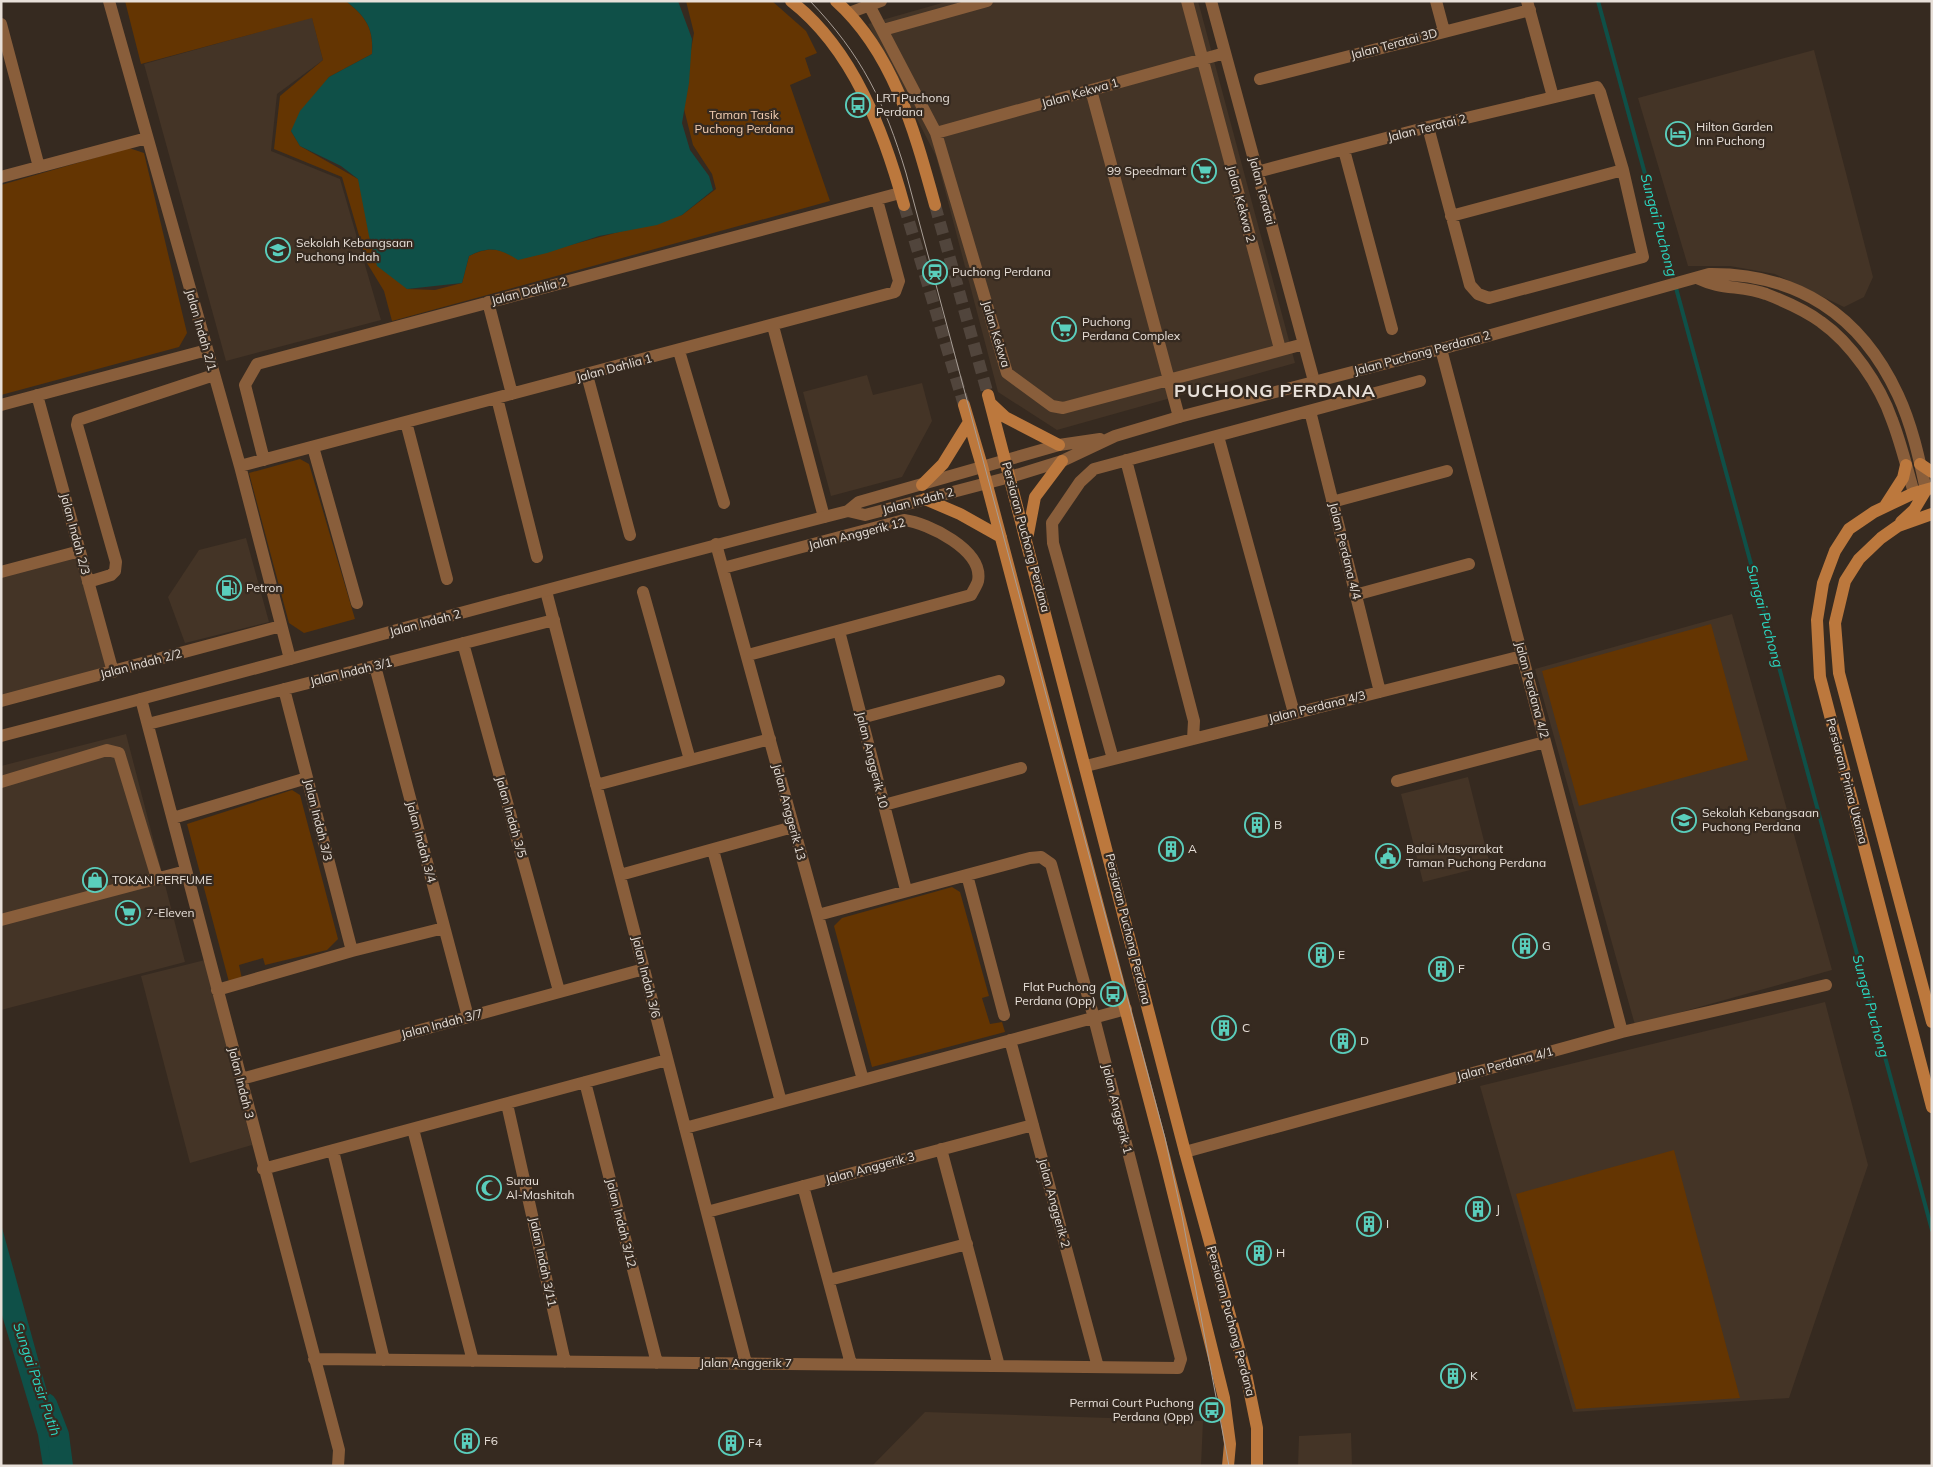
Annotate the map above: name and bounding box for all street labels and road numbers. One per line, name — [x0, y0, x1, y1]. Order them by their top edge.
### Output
street label: Jalan Teratai 3D — [1349, 25, 1439, 62]
street label: Jalan Kekwa 1 — [1040, 74, 1120, 111]
street label: Jalan Teratai 2 — [1386, 111, 1468, 145]
street label: Jalan Teratai — [1246, 155, 1279, 227]
street label: Jalan Kekwa 2 — [1224, 164, 1259, 244]
street label: Jalan Dahlia 2 — [489, 273, 568, 308]
street label: Jalan Indah 2/1 — [183, 287, 220, 372]
street label: Jalan Kekwa — [979, 299, 1014, 369]
street label: Jalan Puchong Perdana 2 — [1352, 327, 1492, 378]
street label: Jalan Dahlia 1 — [574, 350, 653, 385]
street label: Persiaran Puchong Perdana — [999, 460, 1054, 614]
street label: Jalan Indah 2 — [881, 484, 955, 517]
street label: Jalan Indah 2/3 — [57, 491, 94, 576]
street label: Jalan Perdana 4/4 — [1326, 501, 1365, 601]
street label: Jalan Anggerik 12 — [807, 514, 907, 553]
street label: Jalan Indah 2 — [388, 606, 462, 639]
street label: Jalan Perdana 4/2 — [1512, 640, 1553, 740]
street label: Jalan Indah 2/2 — [98, 645, 183, 682]
street label: Jalan Indah 3/1 — [308, 654, 393, 689]
street label: Jalan Perdana 4/3 — [1267, 687, 1367, 726]
street label: Jalan Anggerik 10 — [853, 710, 892, 810]
street label: Persiaran Prima Utama — [1823, 716, 1872, 845]
street label: Jalan Anggerik 13 — [769, 762, 810, 862]
street label: Jalan Indah 3/5 — [493, 774, 530, 859]
street label: Jalan Indah 3/3 — [301, 777, 336, 862]
street label: Jalan Indah 3/4 — [403, 799, 440, 884]
street label: Persiaran Puchong Perdana — [1102, 852, 1154, 1006]
street label: Jalan Indah 3/6 — [629, 934, 664, 1019]
street label: Jalan Indah 3/7 — [399, 1005, 484, 1042]
street label: Jalan Perdana 4/1 — [1455, 1043, 1555, 1084]
street label: Jalan Indah 3 — [225, 1046, 258, 1120]
street label: Jalan Anggerik 1 — [1099, 1062, 1136, 1155]
street label: Jalan Anggerik 3 — [824, 1148, 916, 1187]
street label: Jalan Anggerik 2 — [1035, 1157, 1074, 1249]
street label: Jalan Indah 3/12 — [603, 1177, 640, 1269]
street label: Jalan Indah 3/11 — [527, 1216, 560, 1308]
street label: Persiaran Puchong Perdana — [1204, 1244, 1259, 1398]
street label: Jalan Anggerik 7 — [700, 1355, 792, 1370]

